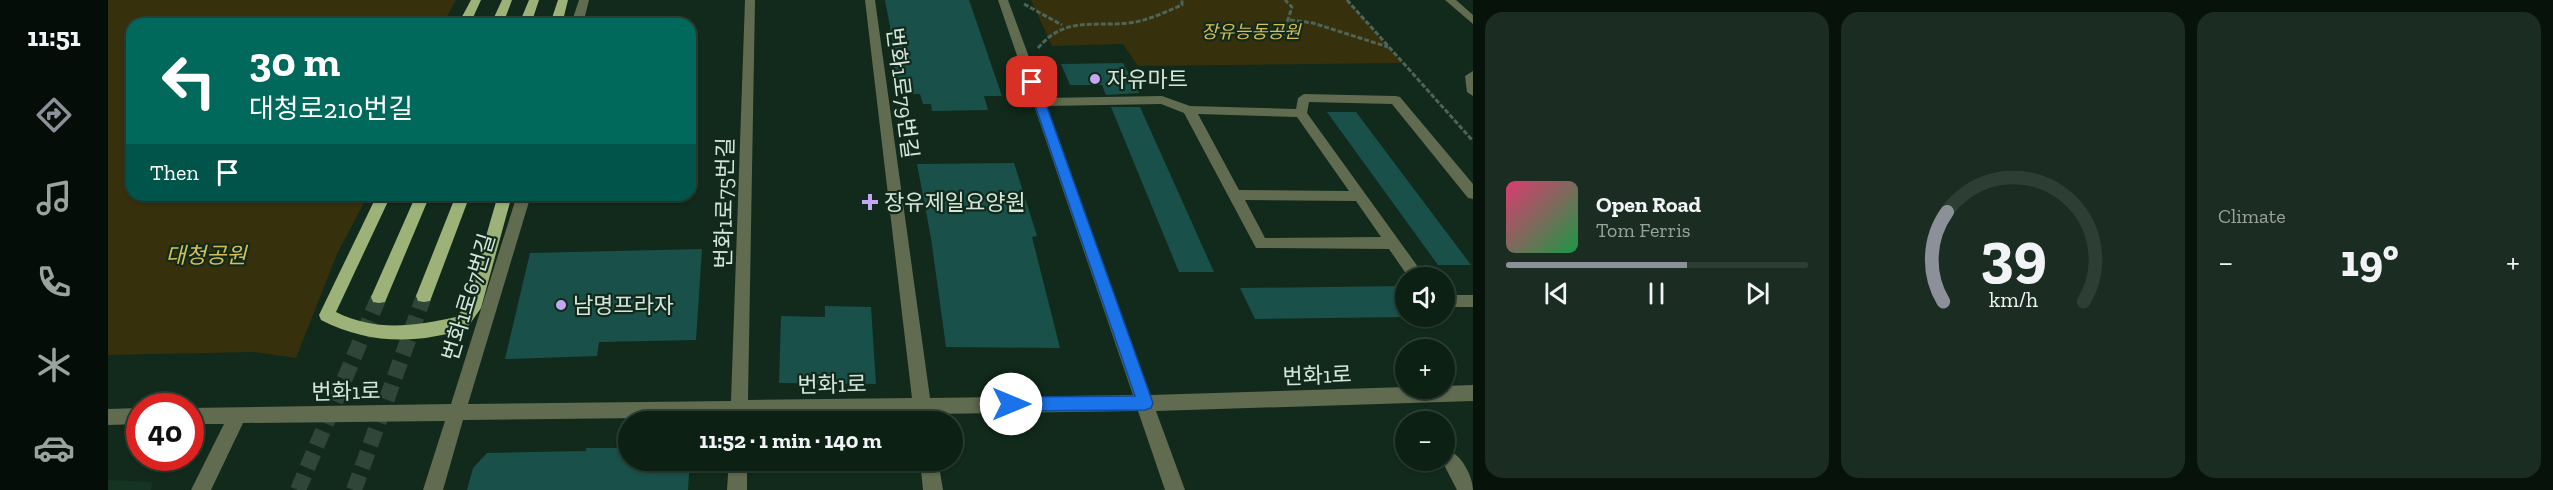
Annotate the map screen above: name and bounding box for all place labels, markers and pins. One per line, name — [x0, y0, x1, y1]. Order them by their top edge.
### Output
pin — [1006, 56, 1057, 107]
place label: 자유마트 — [1107, 66, 1188, 93]
marker: 자유마트 — [1088, 72, 1102, 86]
place label: 장유제일요양원 — [884, 189, 1026, 216]
marker: 장유제일요양원 — [861, 193, 879, 211]
place label: 남명프라자 — [573, 292, 674, 319]
marker: 남명프라자 — [554, 298, 568, 312]

